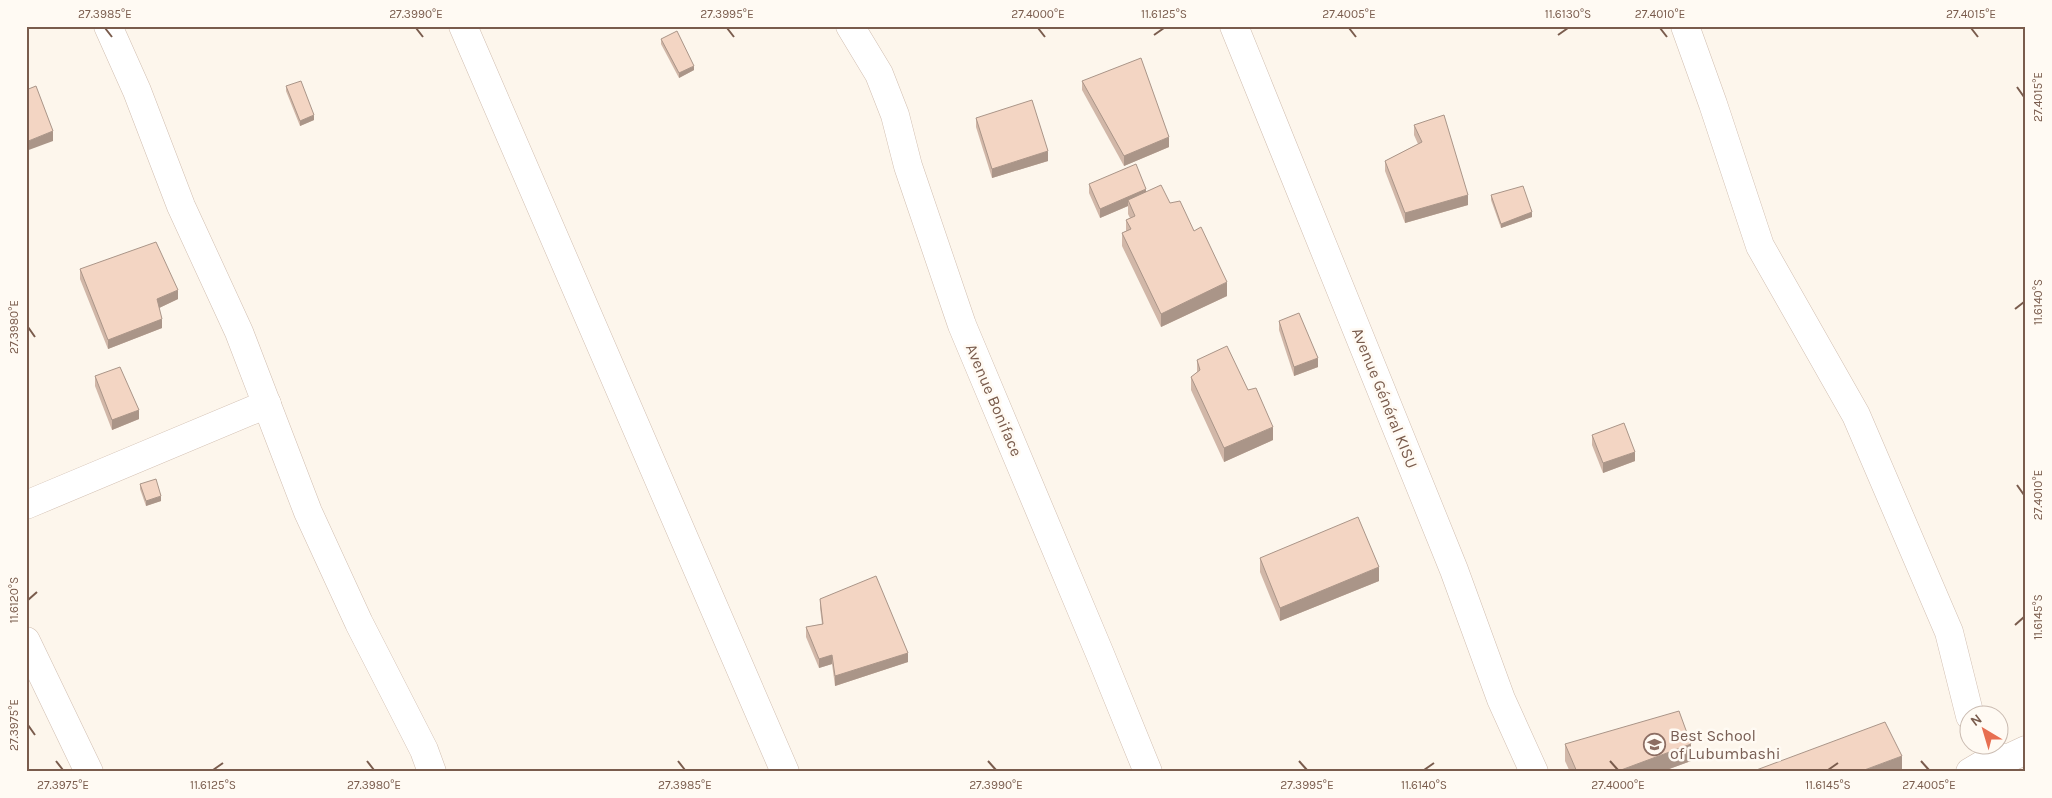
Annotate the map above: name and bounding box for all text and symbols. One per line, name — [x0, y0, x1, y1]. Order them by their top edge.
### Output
text: 27.3985°E — [78, 7, 132, 21]
text: 27.3990°E — [389, 7, 443, 21]
text: 27.3995°E — [700, 7, 754, 21]
text: 27.4000°E — [1011, 7, 1065, 21]
text: 11.6125°S — [1141, 7, 1187, 21]
text: 27.4005°E — [1322, 7, 1376, 21]
text: 11.6130°S — [1545, 7, 1591, 21]
text: 27.4010°E — [1635, 7, 1685, 21]
text: 27.4015°E — [1946, 7, 1996, 21]
text: 27.4015°E — [2031, 72, 2045, 122]
text: 11.6140°S — [2031, 279, 2045, 325]
text: 27.3980°E — [7, 300, 21, 354]
street label: Avenue Général KISU — [1348, 325, 1422, 471]
street label: Avenue Boniface — [962, 341, 1026, 459]
text: 27.4010°E — [2031, 470, 2045, 520]
text: 11.6120°S — [7, 577, 21, 623]
text: 11.6145°S — [2031, 594, 2045, 640]
text: 27.3975°E — [7, 699, 21, 751]
north arrow — [1960, 706, 2010, 756]
text: N — [1967, 710, 1985, 730]
place label: Best School of Lubumbashi — [1670, 726, 1780, 763]
school or university icon: Best School of Lubumbashi — [1642, 732, 1666, 756]
text: 27.3975°E — [37, 778, 89, 792]
text: 11.6125°S — [190, 778, 236, 792]
text: 27.3980°E — [347, 778, 401, 792]
text: 27.3985°E — [658, 778, 712, 792]
text: 27.3990°E — [969, 778, 1023, 792]
text: 27.3995°E — [1280, 778, 1334, 792]
text: 11.6140°S — [1401, 778, 1447, 792]
text: 27.4000°E — [1591, 778, 1645, 792]
text: 11.6145°S — [1805, 778, 1851, 792]
text: 27.4005°E — [1902, 778, 1956, 792]

